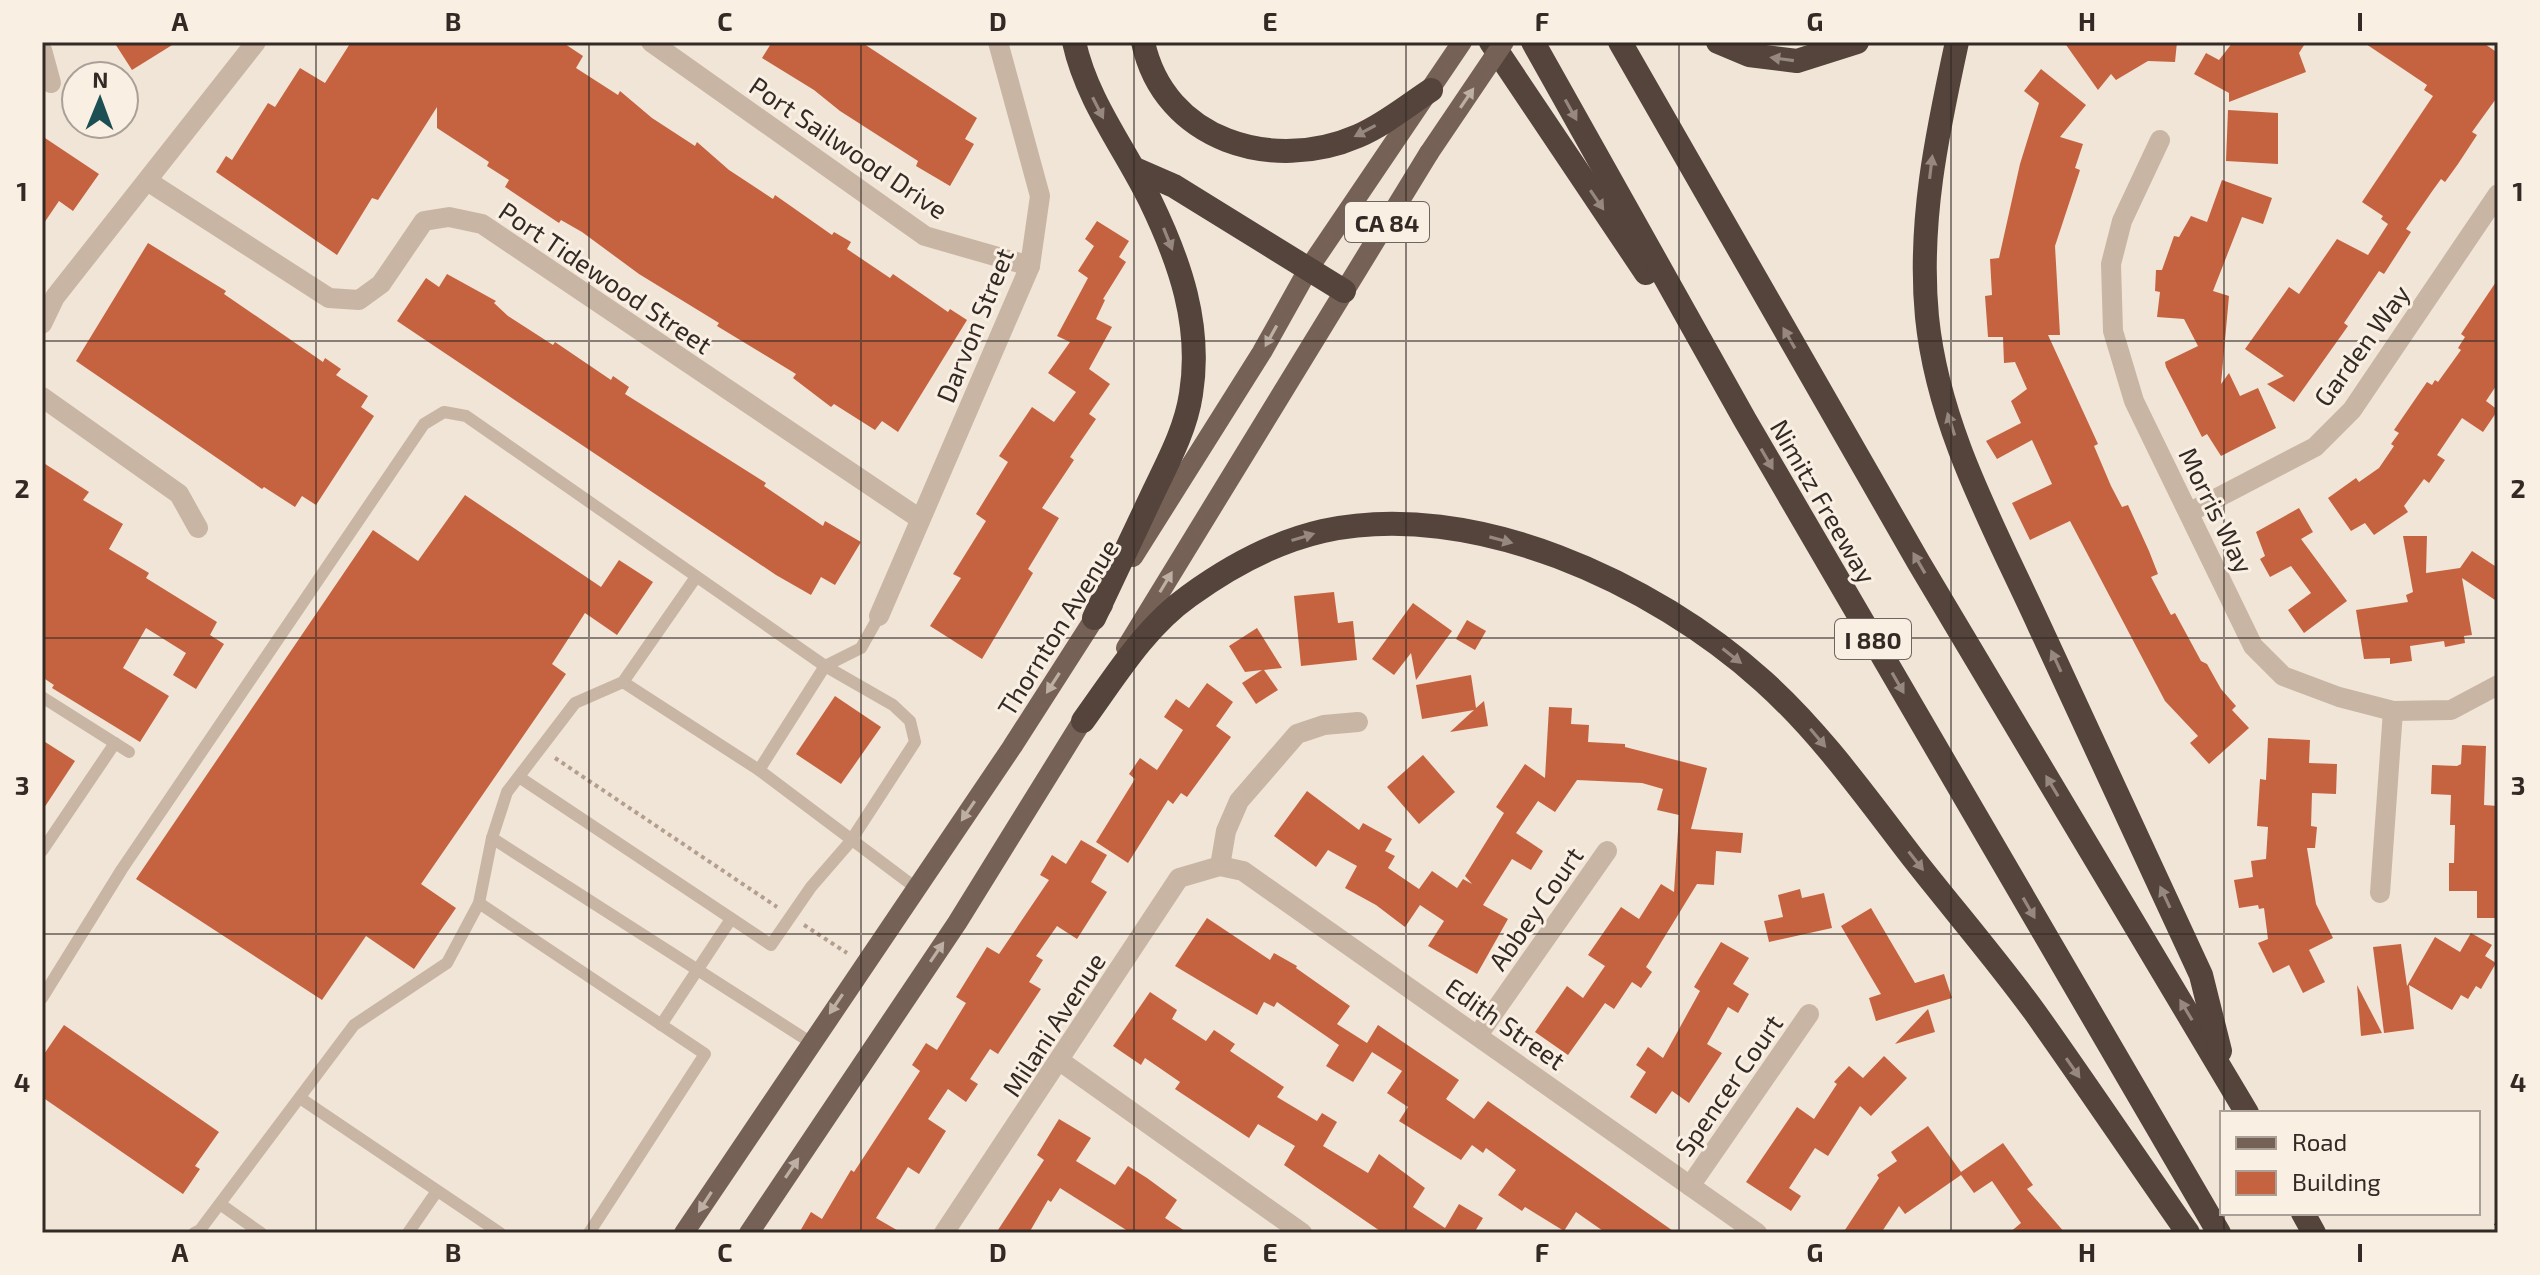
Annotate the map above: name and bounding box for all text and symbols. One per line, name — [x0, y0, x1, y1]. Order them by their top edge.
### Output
text: A — [172, 5, 189, 36]
text: B — [445, 5, 461, 36]
text: C — [717, 5, 733, 36]
text: D — [989, 5, 1007, 36]
text: E — [1262, 5, 1278, 36]
text: F — [1535, 5, 1549, 36]
text: G — [1807, 5, 1823, 36]
text: H — [2078, 5, 2096, 36]
text: I — [2356, 5, 2364, 36]
one-way arrow — [1769, 52, 1794, 65]
north arrow — [60, 60, 140, 140]
text: N — [92, 66, 109, 92]
street label: Port Sailwood Drive — [744, 69, 954, 225]
one-way arrow — [1459, 87, 1474, 108]
one-way arrow — [1092, 97, 1105, 120]
one-way arrow — [1564, 99, 1578, 121]
one-way arrow — [1354, 124, 1376, 138]
one-way arrow — [1925, 154, 1938, 179]
text: 1 — [16, 175, 28, 206]
text: 1 — [2512, 175, 2524, 206]
one-way arrow — [1589, 189, 1604, 210]
street label: Port Tidewood Street — [494, 194, 718, 360]
road number: CA 84 — [1345, 202, 1429, 242]
one-way arrow — [1162, 227, 1175, 251]
street label: Darvon Street — [929, 243, 1019, 407]
street label: Garden Way — [2307, 278, 2416, 412]
one-way arrow — [1264, 325, 1278, 347]
one-way arrow — [1782, 327, 1796, 349]
one-way arrow — [1944, 411, 1956, 435]
street label: Nimitz Freeway — [1765, 414, 1884, 589]
street label: Morris Way — [2173, 442, 2261, 578]
one-way arrow — [1760, 448, 1774, 470]
text: 2 — [14, 472, 30, 503]
text: 2 — [2510, 472, 2526, 503]
one-way arrow — [1291, 531, 1315, 543]
street label: Thornton Avenue — [990, 533, 1124, 721]
one-way arrow — [1489, 535, 1514, 547]
one-way arrow — [1912, 552, 1926, 574]
one-way arrow — [1159, 571, 1173, 593]
road number: I 880 — [1835, 619, 1911, 659]
one-way arrow — [1722, 647, 1742, 663]
one-way arrow — [2049, 650, 2063, 673]
one-way arrow — [1046, 672, 1061, 693]
one-way arrow — [1891, 672, 1905, 694]
one-way arrow — [1809, 728, 1826, 748]
text: 3 — [15, 769, 29, 800]
text: 3 — [2511, 769, 2525, 800]
one-way arrow — [2045, 775, 2059, 797]
one-way arrow — [961, 801, 976, 822]
street label: Abbey Court — [1481, 840, 1589, 976]
one-way arrow — [1908, 851, 1924, 871]
one-way arrow — [2158, 886, 2172, 909]
one-way arrow — [2022, 897, 2036, 919]
one-way arrow — [930, 942, 945, 963]
street label: Milani Avenue — [995, 946, 1111, 1102]
street label: Edith Street — [1440, 970, 1572, 1076]
one-way arrow — [829, 994, 844, 1015]
one-way arrow — [2179, 999, 2193, 1021]
street label: Spencer Court — [1668, 1008, 1788, 1162]
one-way arrow — [2065, 1058, 2080, 1079]
text: 4 — [14, 1066, 30, 1097]
text: 4 — [2510, 1066, 2526, 1097]
legend — [2220, 1111, 2480, 1215]
text: Road — [2292, 1127, 2347, 1156]
one-way arrow — [785, 1158, 800, 1179]
text: Building — [2292, 1167, 2381, 1196]
one-way arrow — [698, 1191, 712, 1213]
text: A — [172, 1236, 189, 1267]
text: B — [445, 1236, 461, 1267]
text: C — [717, 1236, 733, 1267]
text: D — [989, 1236, 1007, 1267]
text: E — [1262, 1236, 1278, 1267]
text: F — [1535, 1236, 1549, 1267]
text: G — [1807, 1236, 1823, 1267]
text: H — [2078, 1236, 2096, 1267]
text: I — [2356, 1236, 2364, 1267]

